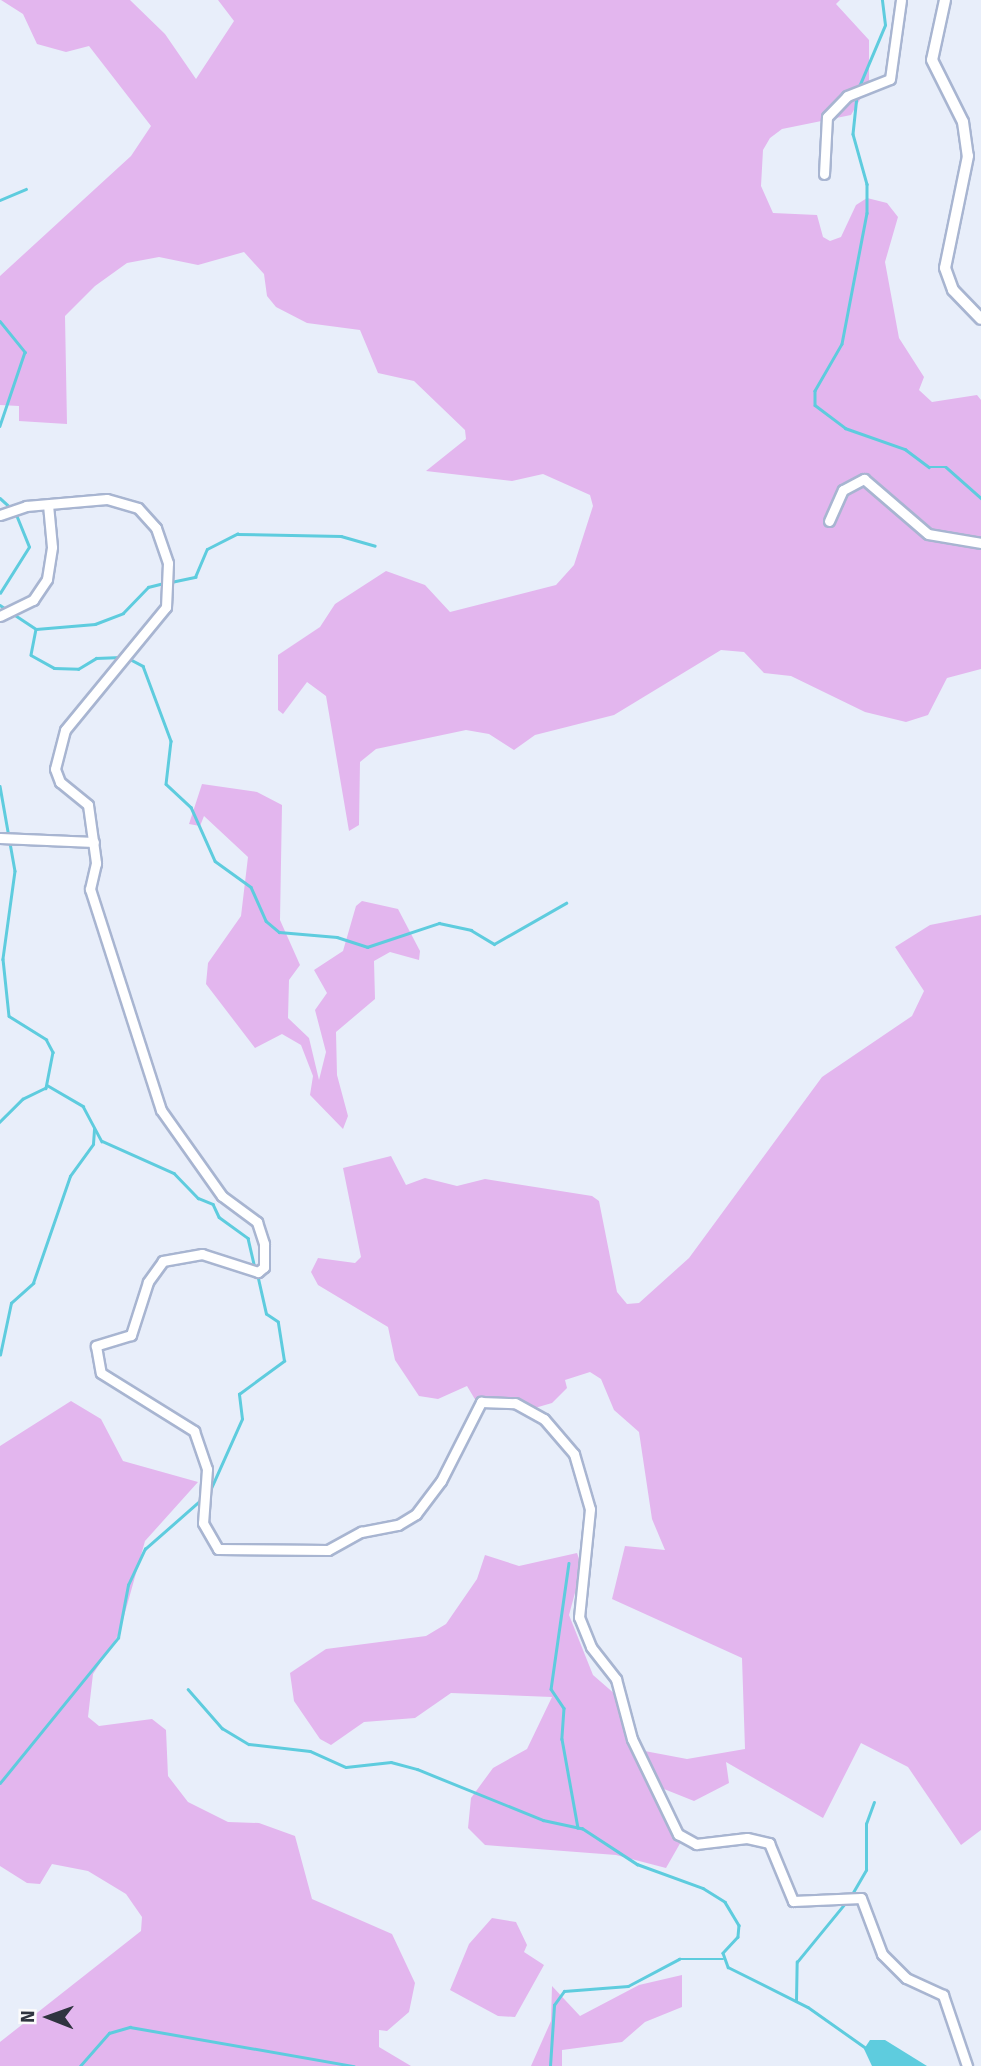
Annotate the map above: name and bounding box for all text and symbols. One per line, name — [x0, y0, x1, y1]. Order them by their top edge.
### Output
north arrow — [14, 1982, 84, 2052]
text: N — [16, 2010, 39, 2023]

